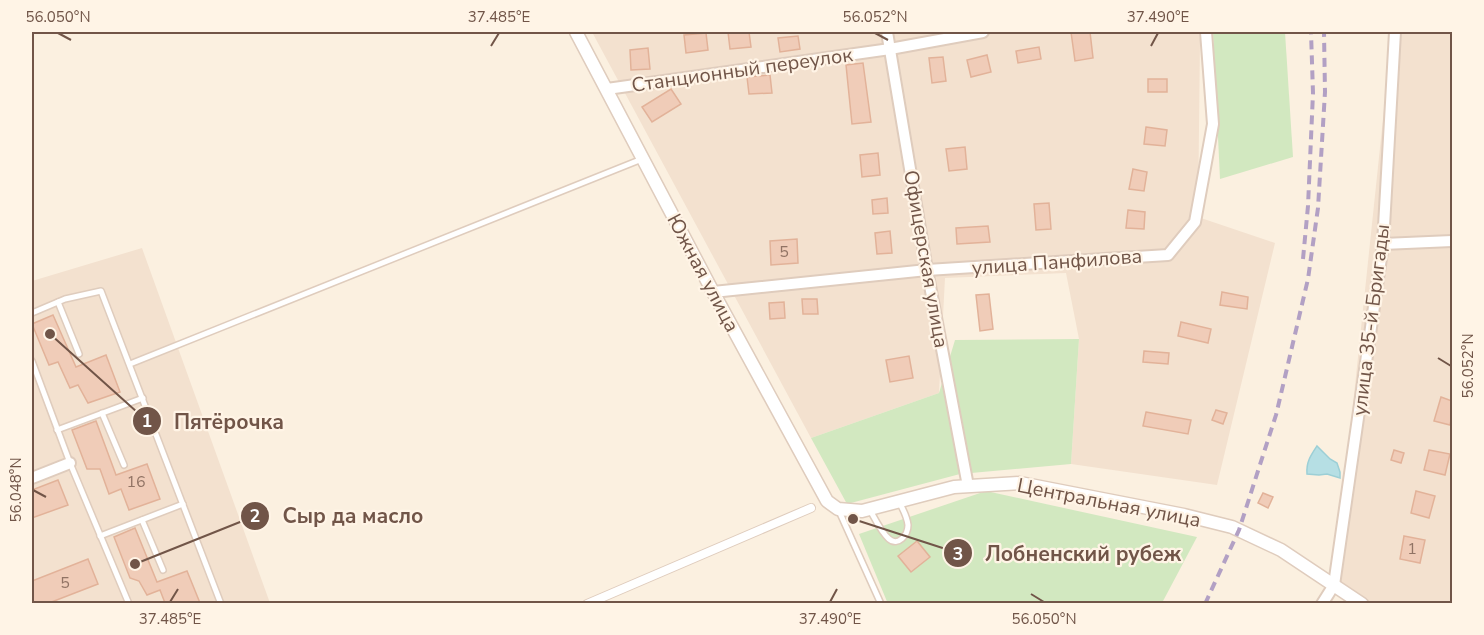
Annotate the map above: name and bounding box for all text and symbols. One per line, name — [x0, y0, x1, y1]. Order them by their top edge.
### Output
text: 56.050°N — [25, 7, 91, 27]
text: 37.485°E — [468, 7, 530, 27]
text: 56.052°N — [842, 7, 908, 27]
text: 37.490°E — [1127, 7, 1189, 27]
street label: Станционный переулок — [630, 41, 855, 99]
street label: Офицерская улица — [897, 168, 955, 350]
street label: Южная улица — [661, 209, 745, 337]
street label: улица 35-й Бригады — [1346, 223, 1396, 417]
house number: 5 — [779, 241, 789, 263]
street label: улица Панфилова — [971, 243, 1143, 281]
text: 56.052°N — [1458, 333, 1478, 399]
callout: Пятёрочка — [132, 402, 296, 441]
text: Пятёрочка — [174, 408, 284, 436]
text: 1 — [142, 409, 152, 433]
text: 56.048°N — [6, 457, 26, 523]
house number: 16 — [126, 471, 146, 493]
street label: Центральная улица — [1015, 472, 1203, 534]
callout: Сыр да масло — [240, 496, 435, 535]
text: Сыр да масло — [283, 502, 423, 530]
text: 2 — [250, 504, 260, 528]
callout: Лобненский рубеж — [943, 534, 1193, 573]
house number: 1 — [1407, 538, 1417, 560]
text: Лобненский рубеж — [985, 540, 1182, 568]
text: 3 — [953, 542, 963, 566]
house number: 5 — [60, 572, 70, 594]
text: 37.485°E — [139, 609, 201, 629]
text: 37.490°E — [799, 609, 861, 629]
text: 56.050°N — [1011, 609, 1077, 629]

